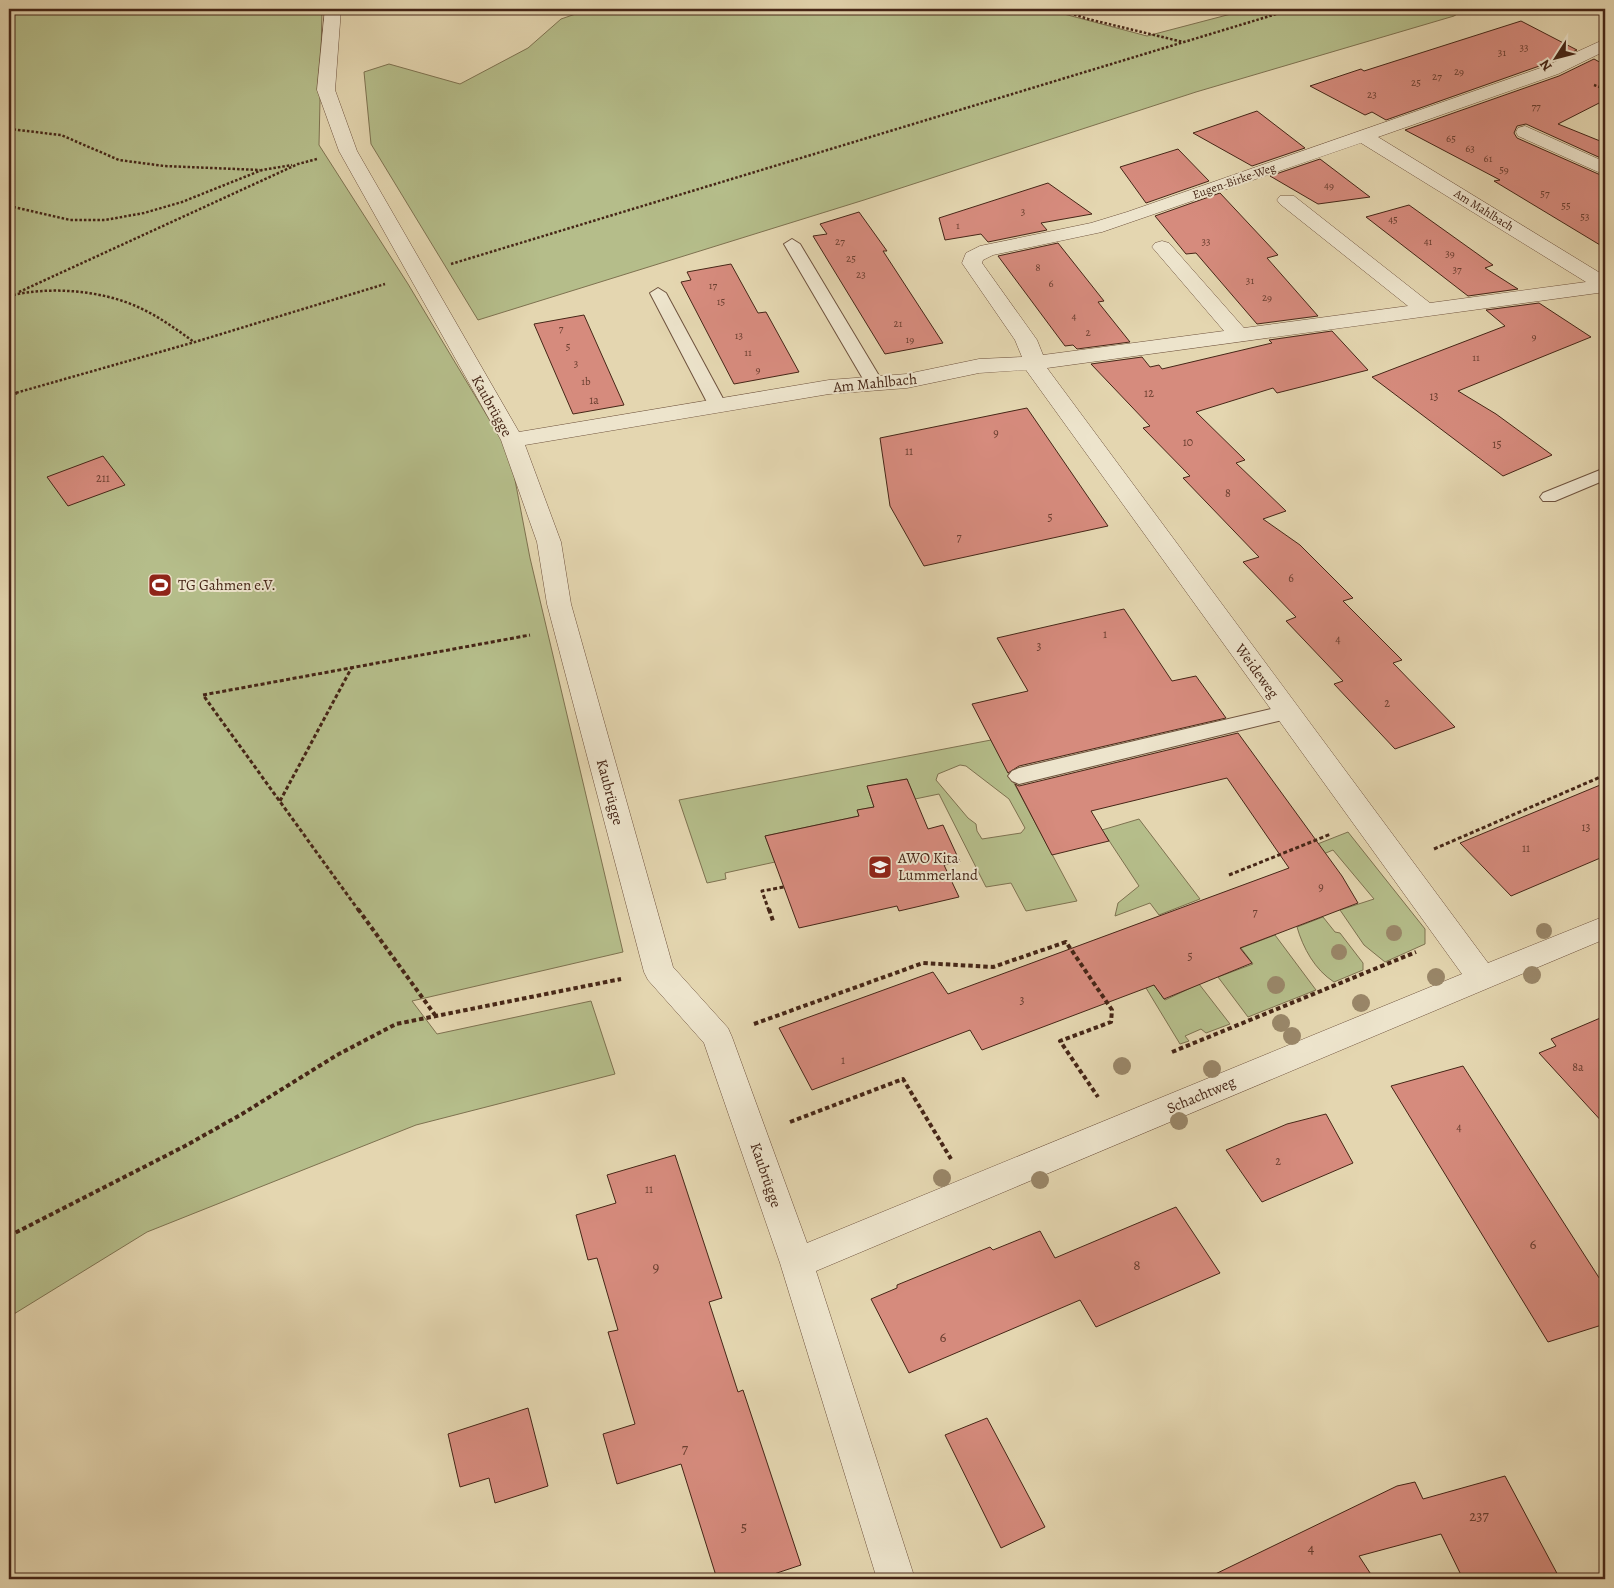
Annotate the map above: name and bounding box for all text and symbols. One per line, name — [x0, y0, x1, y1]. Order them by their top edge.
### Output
north arrow — [1532, 32, 1582, 82]
house number: 33 — [1519, 40, 1529, 55]
house number: 31 — [1498, 45, 1506, 60]
text: N — [1535, 56, 1557, 75]
house number: 29 — [1454, 64, 1464, 79]
house number: 27 — [1432, 69, 1442, 84]
house number: 25 — [1411, 75, 1421, 90]
house number: 23 — [1367, 87, 1377, 102]
house number: 77 — [1531, 99, 1541, 114]
house number: 65 — [1446, 131, 1456, 146]
house number: 63 — [1465, 141, 1475, 156]
house number: 61 — [1484, 151, 1493, 166]
street label: Eugen-Birke-Weg — [1190, 159, 1278, 203]
house number: 59 — [1499, 162, 1509, 177]
house number: 49 — [1324, 178, 1334, 193]
street label: Am Mahlbach — [1450, 185, 1517, 235]
house number: 57 — [1540, 186, 1550, 201]
house number: 55 — [1561, 198, 1571, 213]
house number: 3 — [1021, 204, 1025, 219]
house number: 53 — [1580, 209, 1590, 224]
house number: 45 — [1388, 212, 1398, 227]
house number: 1 — [956, 218, 960, 233]
house number: 27 — [835, 234, 845, 249]
house number: 33 — [1201, 234, 1211, 249]
house number: 41 — [1424, 234, 1433, 249]
house number: 39 — [1445, 246, 1455, 261]
house number: 25 — [846, 251, 856, 266]
house number: 8 — [1035, 260, 1041, 275]
house number: 37 — [1452, 262, 1462, 277]
house number: 23 — [856, 267, 866, 282]
house number: 31 — [1246, 273, 1254, 288]
house number: 6 — [1048, 276, 1054, 291]
house number: 17 — [709, 278, 718, 293]
house number: 29 — [1262, 290, 1272, 305]
house number: 15 — [717, 294, 726, 309]
house number: 4 — [1072, 309, 1077, 324]
house number: 21 — [894, 316, 903, 331]
house number: 7 — [559, 321, 564, 336]
house number: 2 — [1085, 325, 1091, 340]
house number: 13 — [735, 328, 743, 343]
house number: 9 — [1531, 329, 1537, 344]
house number: 19 — [906, 332, 914, 347]
house number: 5 — [566, 339, 571, 354]
house number: 11 — [744, 345, 752, 360]
house number: 11 — [1472, 350, 1480, 365]
house number: 3 — [574, 356, 578, 371]
house number: 9 — [755, 362, 761, 377]
street label: Am Mahlbach — [831, 369, 918, 397]
street label: Kaubrügge — [467, 372, 517, 441]
house number: 1b — [581, 374, 591, 389]
house number: 12 — [1144, 385, 1154, 401]
house number: 13 — [1429, 388, 1439, 404]
house number: 1a — [589, 392, 599, 408]
house number: 9 — [993, 425, 999, 441]
house number: 10 — [1183, 434, 1193, 450]
house number: 15 — [1492, 436, 1502, 452]
house number: 11 — [905, 443, 913, 459]
house number: 211 — [96, 470, 110, 486]
house number: 8 — [1225, 485, 1231, 501]
house number: 5 — [1047, 509, 1053, 525]
house number: 7 — [956, 529, 962, 545]
house number: 6 — [1288, 570, 1294, 586]
sports icon: TG Gahmen e.V. — [147, 572, 173, 598]
place label: TG Gahmen e.V. — [178, 575, 276, 595]
house number: 1 — [1103, 626, 1107, 642]
house number: 4 — [1335, 631, 1341, 647]
house number: 3 — [1037, 638, 1042, 654]
street label: Weideweg — [1230, 639, 1284, 703]
house number: 2 — [1384, 695, 1390, 711]
street label: Kaubrügge — [592, 757, 628, 828]
house number: 13 — [1581, 819, 1591, 835]
house number: 11 — [1522, 840, 1530, 856]
place label: AWO Kita Lummerland — [897, 848, 979, 885]
school or university icon: AWO Kita Lummerland — [867, 854, 893, 880]
house number: 9 — [1318, 879, 1324, 895]
house number: 7 — [1252, 904, 1258, 920]
house number: 5 — [1187, 948, 1193, 964]
house number: 3 — [1020, 992, 1025, 1008]
house number: 1 — [841, 1052, 845, 1068]
house number: 8a — [1572, 1059, 1584, 1075]
street label: Schachtweg — [1164, 1071, 1239, 1118]
house number: 4 — [1456, 1119, 1462, 1135]
street label: Kaubrügge — [746, 1140, 787, 1210]
house number: 2 — [1275, 1153, 1281, 1169]
house number: 11 — [645, 1181, 653, 1197]
house number: 6 — [1530, 1234, 1537, 1254]
house number: 8 — [1133, 1255, 1141, 1275]
house number: 9 — [653, 1257, 660, 1277]
house number: 6 — [940, 1327, 947, 1347]
house number: 7 — [682, 1439, 689, 1459]
house number: 237 — [1469, 1506, 1490, 1526]
house number: 5 — [741, 1517, 747, 1537]
house number: 4 — [1308, 1538, 1315, 1558]

